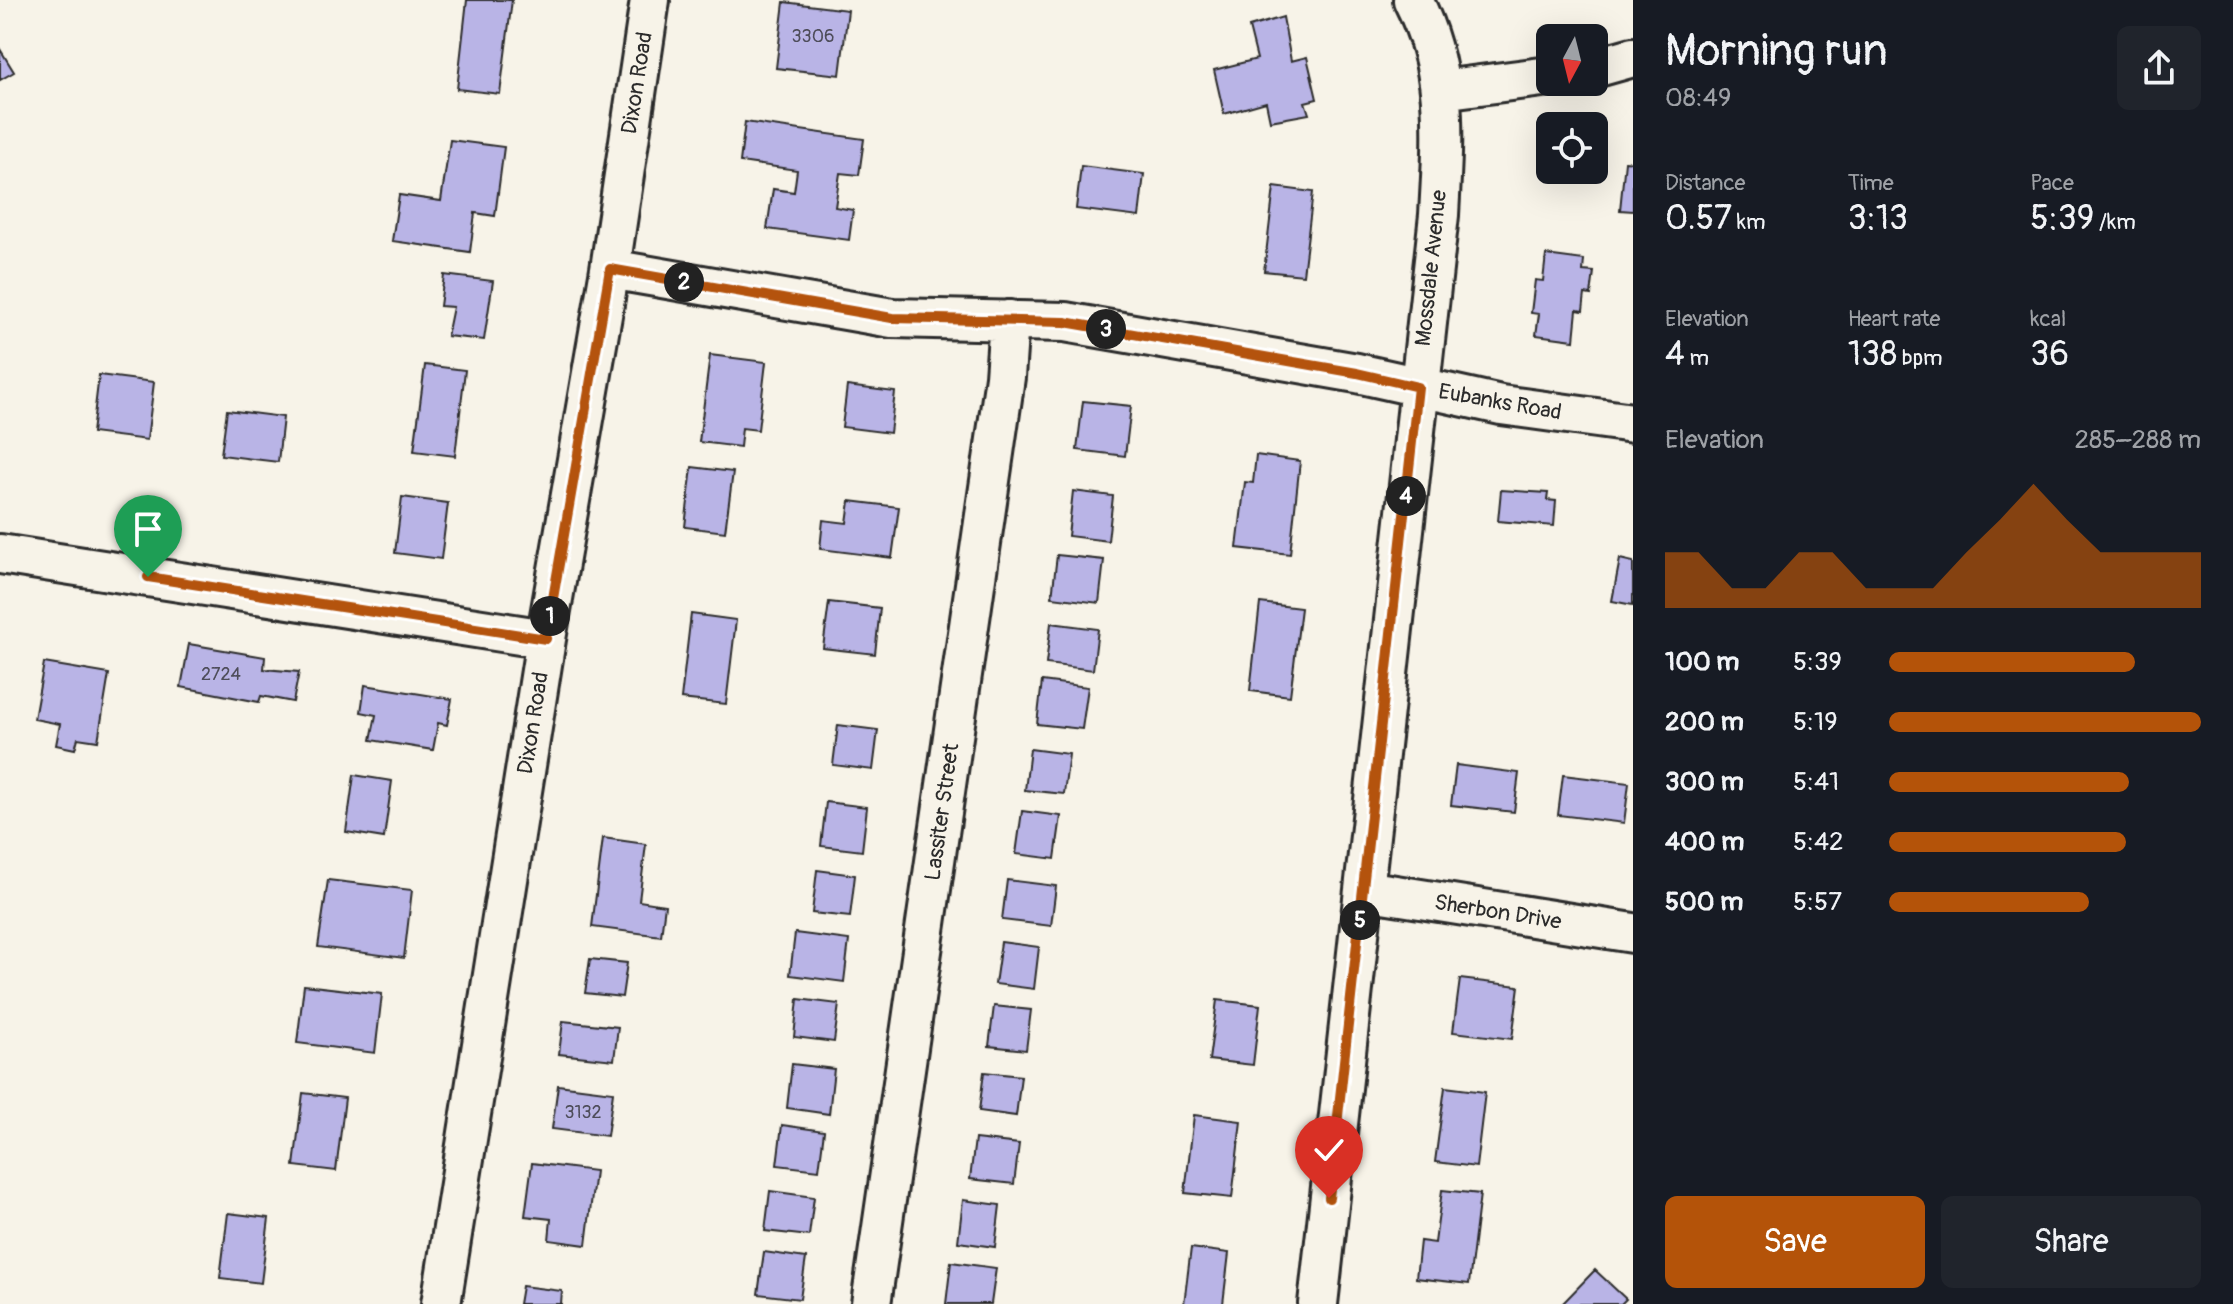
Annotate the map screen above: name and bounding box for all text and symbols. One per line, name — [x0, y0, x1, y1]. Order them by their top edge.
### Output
north arrow — [1536, 24, 1608, 96]
map controls — [1536, 24, 1608, 184]
text: Morning run — [1665, 24, 1888, 79]
house number: 3306 — [792, 25, 834, 48]
button: share — [2117, 26, 2201, 110]
street label: Dixon Road — [615, 30, 659, 136]
text: 08:49 — [1665, 82, 1731, 114]
button: locate — [1536, 112, 1608, 184]
text: Distance — [1665, 169, 1745, 197]
text: Time — [1848, 169, 1894, 197]
text: Pace — [2030, 169, 2074, 197]
street label: Mossdale Avenue — [1409, 188, 1453, 347]
text: 0.57 — [1665, 197, 1732, 240]
text: 3:13 — [1848, 197, 1908, 240]
text: 5:39 — [2030, 197, 2094, 240]
text: km — [1732, 208, 1766, 236]
text: /km — [2094, 208, 2136, 236]
pin: 2 — [664, 262, 704, 302]
text: 2 — [678, 268, 690, 296]
text: Elevation — [1665, 305, 1749, 333]
text: Heart rate — [1848, 305, 1940, 333]
text: kcal — [2030, 305, 2066, 333]
pin: 3 — [1086, 309, 1126, 349]
text: 3 — [1100, 315, 1112, 343]
text: 4 — [1665, 333, 1685, 376]
text: 138 — [1848, 333, 1897, 376]
text: 36 — [2030, 333, 2069, 376]
text: m — [1685, 344, 1709, 372]
text: bpm — [1897, 344, 1943, 372]
street label: Eubanks Road — [1436, 377, 1564, 427]
text: Elevation — [1665, 424, 1764, 456]
text: 285–288 m — [2074, 424, 2201, 456]
pin: 4 — [1386, 476, 1426, 516]
text: 4 — [1400, 482, 1412, 510]
pin — [114, 495, 182, 577]
icon: arrive — [126, 507, 170, 551]
pin: 1 — [530, 596, 570, 636]
text: 1 — [546, 602, 554, 630]
text: 100 m — [1665, 646, 1739, 678]
text: 5:39 — [1793, 646, 1842, 678]
house number: 2724 — [201, 663, 242, 686]
street label: Dixon Road — [511, 670, 555, 776]
text: 200 m — [1665, 706, 1744, 738]
text: 5:19 — [1793, 706, 1838, 738]
street label: Lassiter Street — [919, 741, 966, 882]
text: 300 m — [1665, 766, 1744, 798]
text: 5:41 — [1793, 766, 1839, 798]
text: 400 m — [1665, 826, 1744, 858]
text: 5:42 — [1793, 826, 1844, 858]
text: 500 m — [1665, 886, 1743, 918]
text: 5:57 — [1793, 886, 1842, 918]
street label: Sherbon Drive — [1432, 888, 1564, 936]
pin: 5 — [1340, 900, 1380, 940]
text: 5 — [1354, 906, 1366, 934]
house number: 3132 — [564, 1101, 602, 1124]
pin — [1295, 1116, 1363, 1198]
icon: check — [1307, 1128, 1351, 1172]
button: Save — [1665, 1196, 1925, 1288]
button: Share — [1941, 1196, 2201, 1288]

